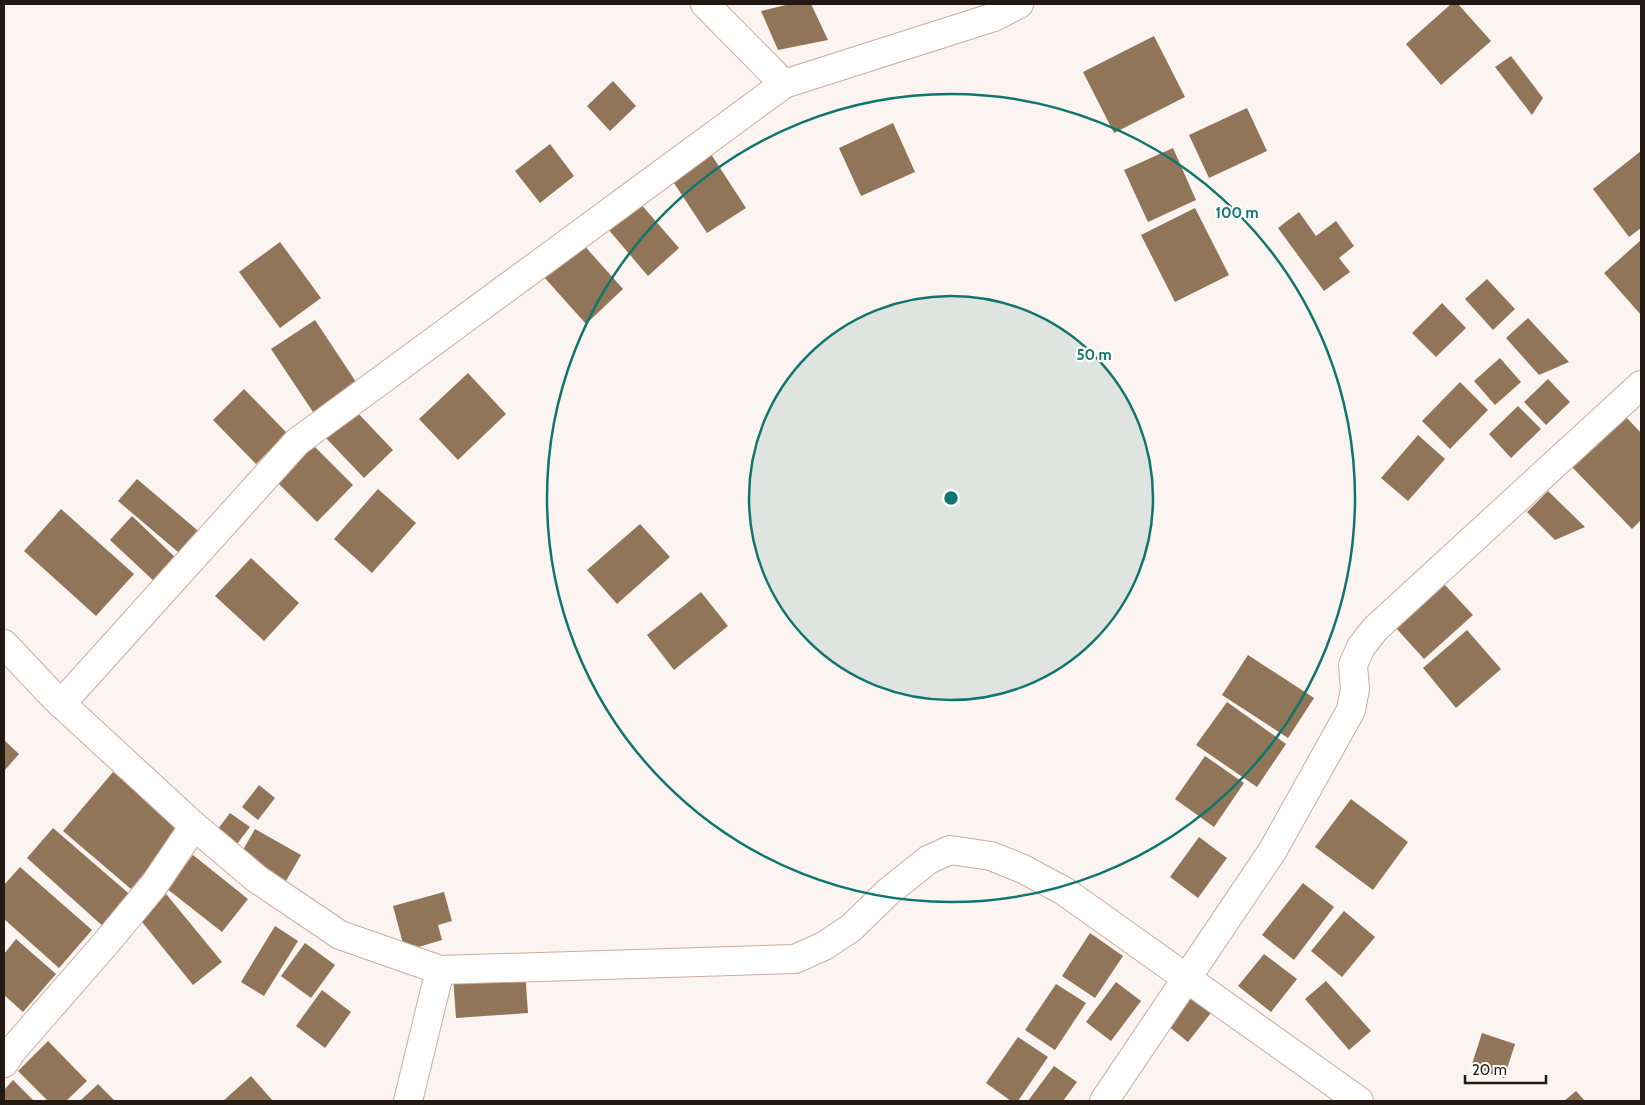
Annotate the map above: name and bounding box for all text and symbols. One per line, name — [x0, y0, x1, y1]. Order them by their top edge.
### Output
text: 100 m — [1215, 204, 1259, 222]
text: 50 m — [1076, 346, 1112, 364]
centre of rings — [942, 489, 960, 507]
scale bar — [1465, 1052, 1546, 1084]
text: 20 m — [1472, 1061, 1507, 1079]

